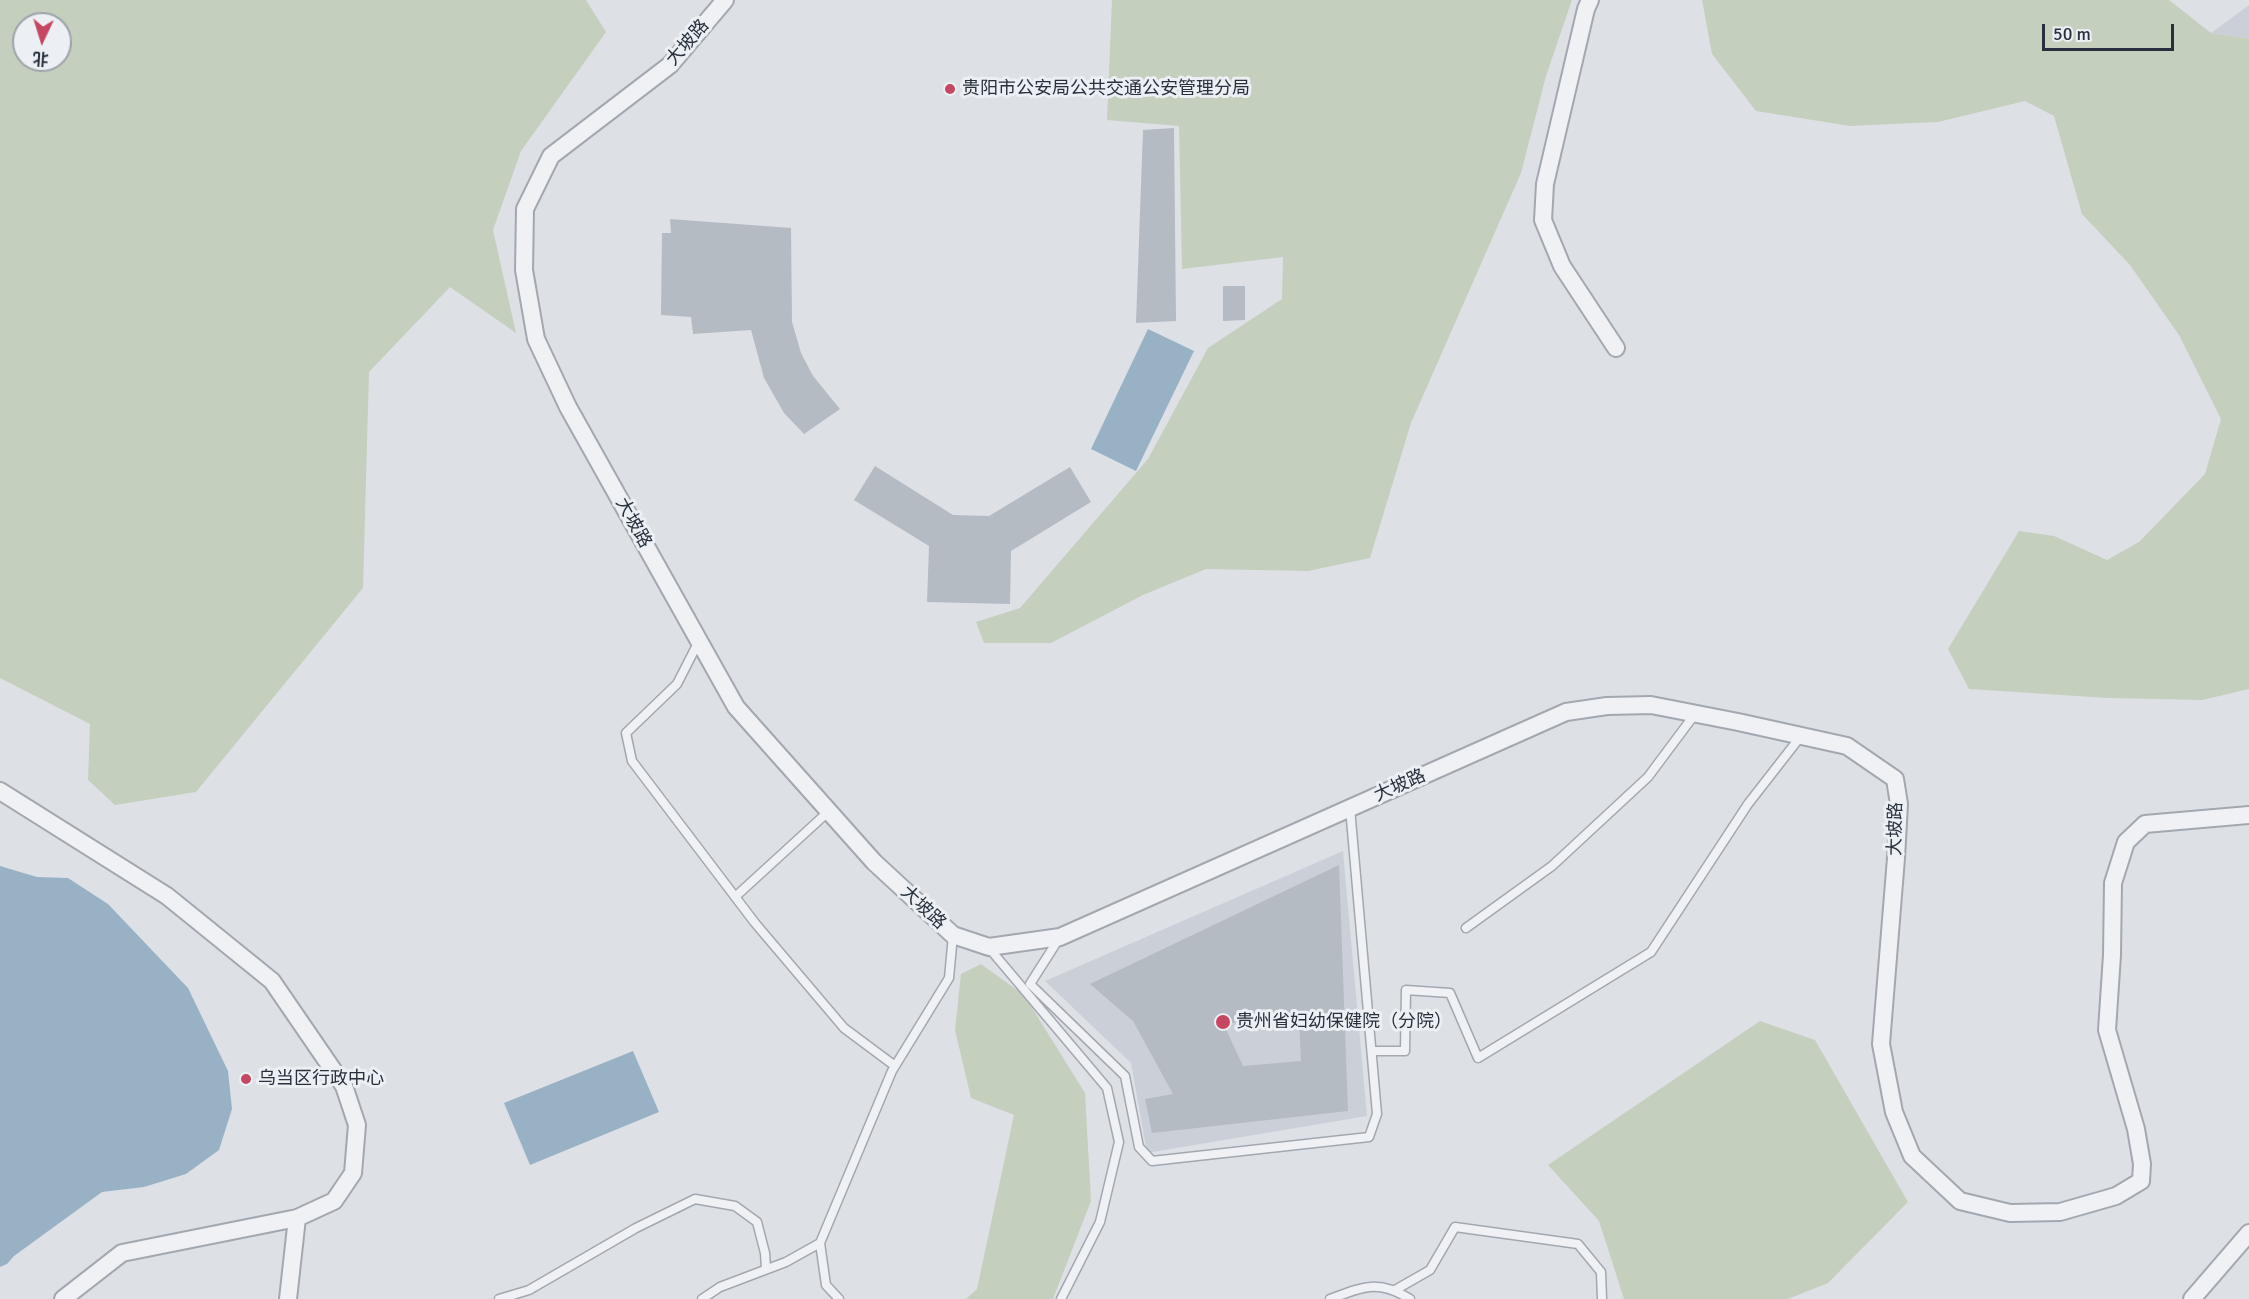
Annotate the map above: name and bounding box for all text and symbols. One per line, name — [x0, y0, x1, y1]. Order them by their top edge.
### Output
north arrow — [12, 12, 72, 72]
scale bar — [2045, 12, 2177, 50]
street label: 大坡路 — [662, 16, 714, 70]
text: 50 m — [2053, 23, 2091, 45]
text: 北 — [32, 47, 50, 68]
place label: 贵阳市公安局公共交通公安管理分局 — [962, 78, 1250, 100]
marker: 贵阳市公安局公共交通公安管理分局 — [943, 82, 957, 96]
street label: 大坡路 — [610, 494, 656, 552]
street label: 大坡路 — [1371, 765, 1429, 807]
street label: 大坡路 — [1885, 802, 1907, 856]
street label: 大坡路 — [896, 882, 950, 934]
place label: 贵州省妇幼保健院（分院） — [1236, 1011, 1452, 1033]
marker: 贵州省妇幼保健院（分院） — [1214, 1013, 1232, 1031]
place label: 乌当区行政中心 — [258, 1068, 384, 1090]
marker: 乌当区行政中心 — [239, 1072, 253, 1086]

